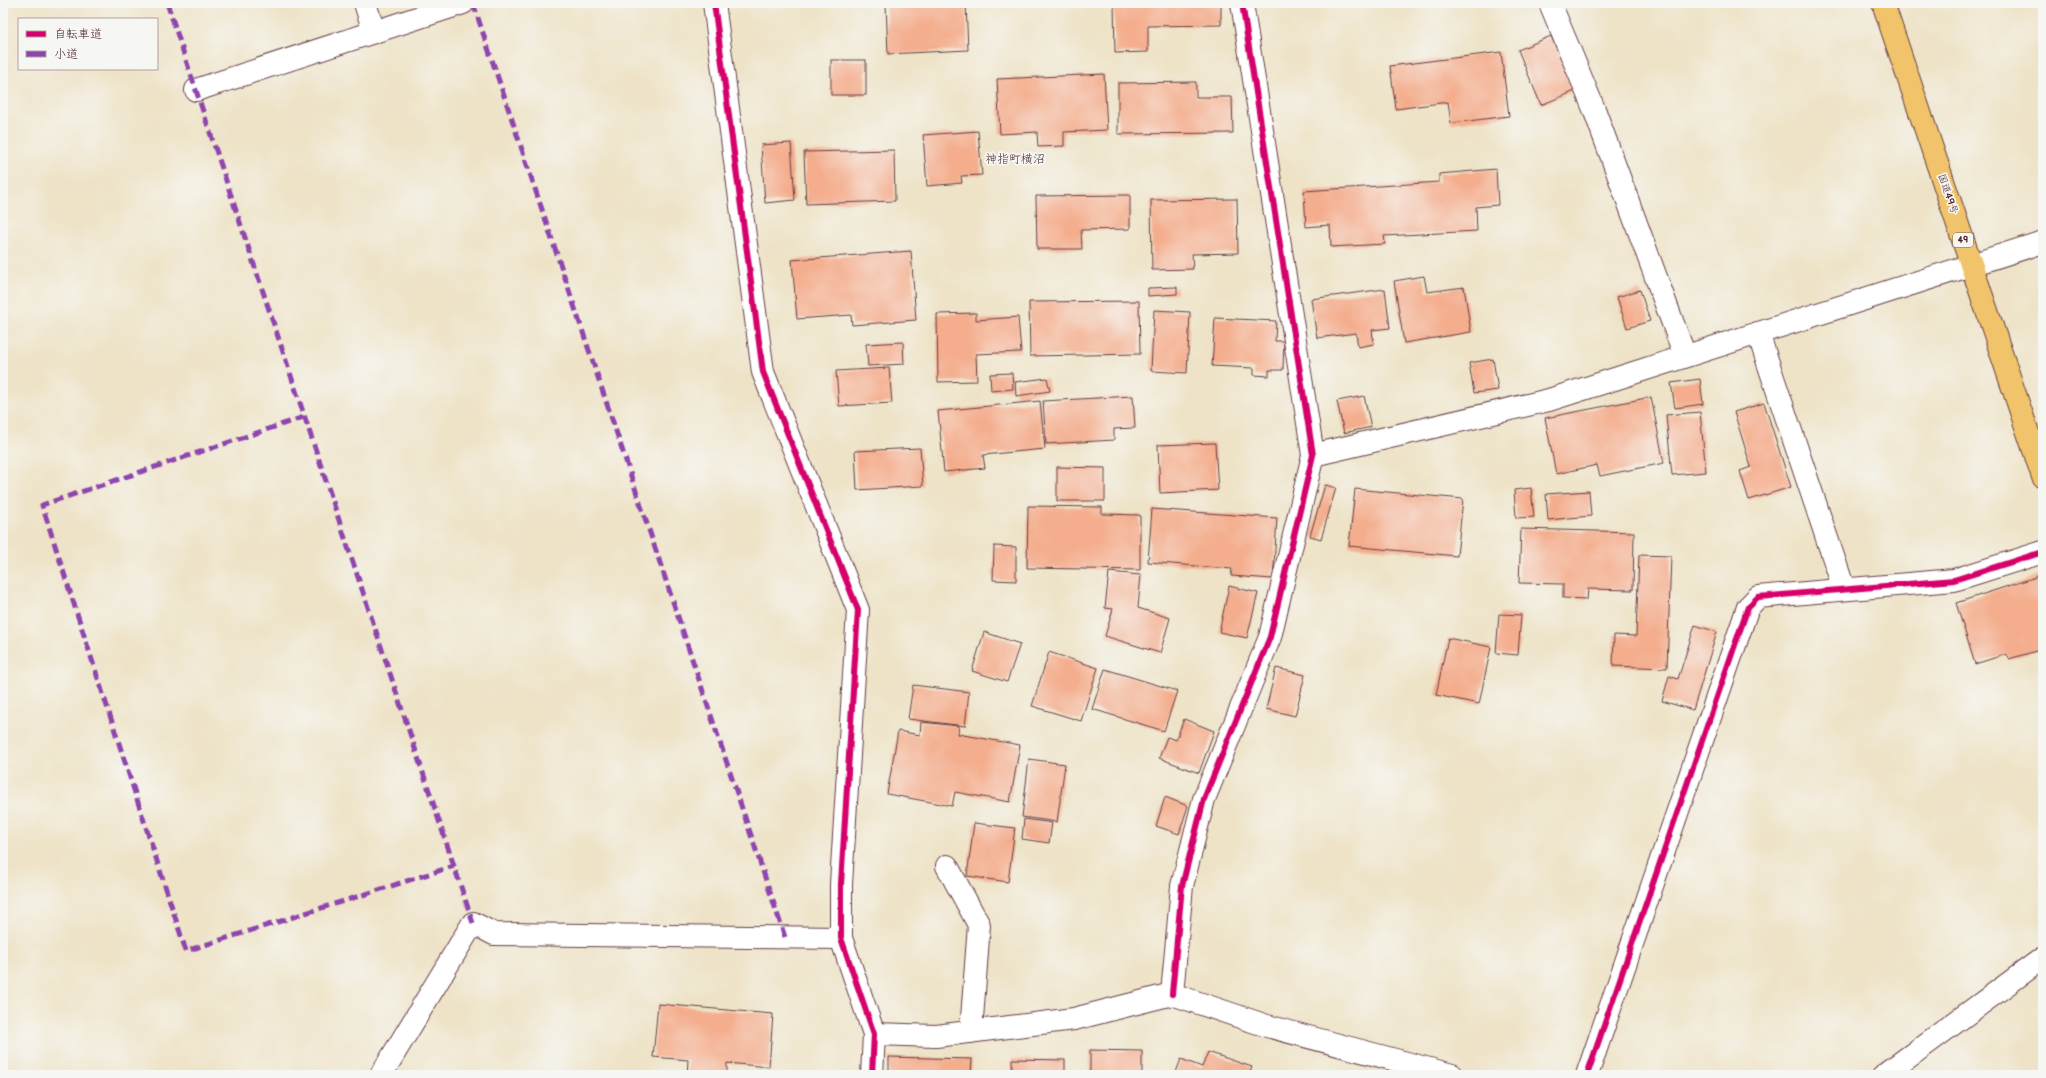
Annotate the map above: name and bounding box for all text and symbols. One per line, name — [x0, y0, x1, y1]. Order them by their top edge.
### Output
legend — [18, 18, 158, 70]
text: 自転車道 — [54, 27, 102, 42]
text: 小道 — [54, 47, 78, 62]
district label: 神指町横沼 — [985, 152, 1045, 167]
street label: 国道49号 — [1936, 172, 1960, 216]
road number: 49 — [1953, 233, 1973, 247]

